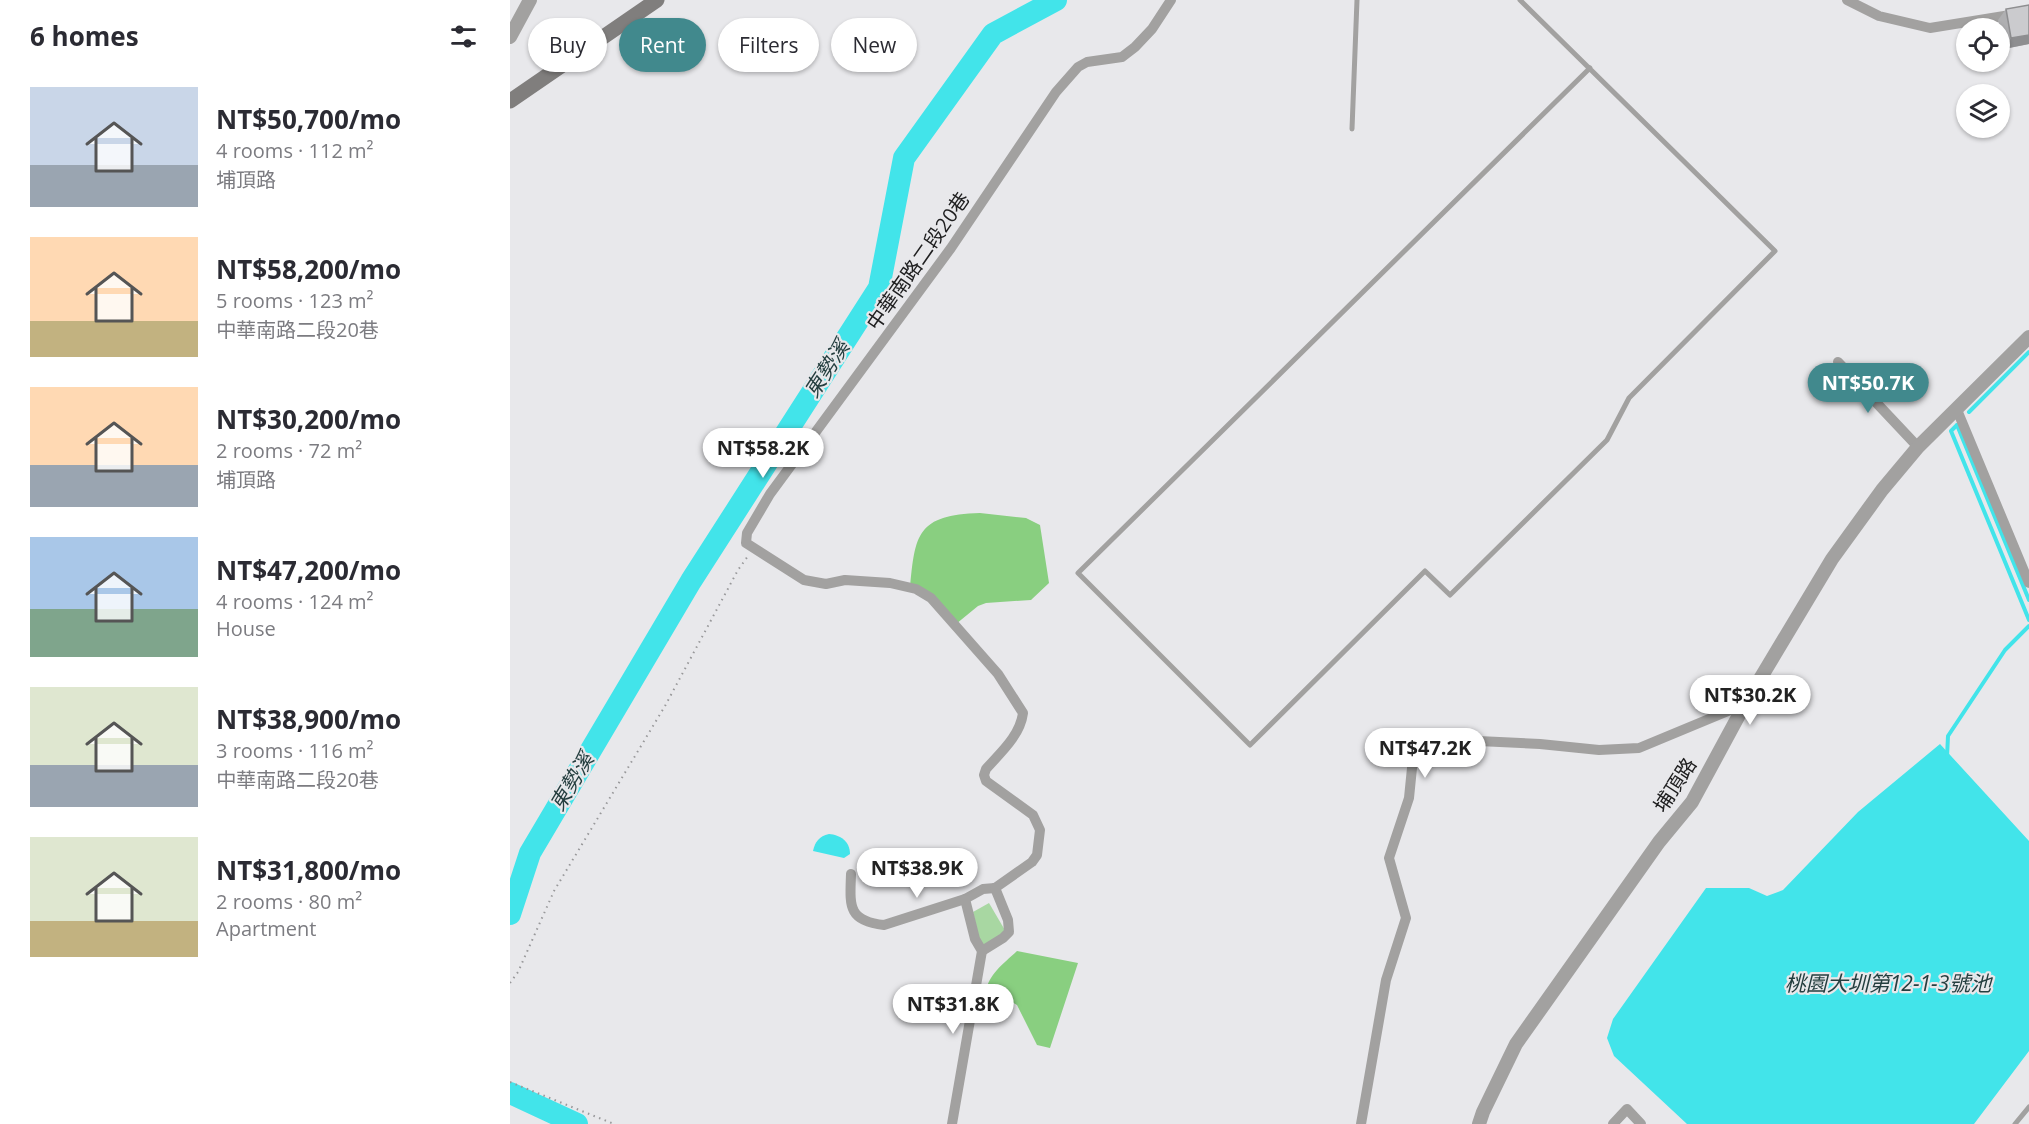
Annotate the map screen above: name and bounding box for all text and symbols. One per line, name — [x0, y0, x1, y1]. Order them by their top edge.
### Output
text: 6 homes — [30, 18, 139, 54]
chip: Buy — [528, 18, 607, 72]
chip: Rent — [619, 18, 706, 72]
chip: Filters — [718, 18, 819, 72]
chip: New — [831, 18, 917, 72]
map controls — [1956, 18, 2010, 138]
button: locate — [1956, 18, 2010, 72]
icon: filters — [447, 20, 480, 53]
button: layers — [1956, 84, 2010, 138]
text: NT$50,700/mo — [216, 101, 401, 137]
icon: home — [78, 111, 150, 183]
text: 4 rooms · 112 m² — [216, 137, 374, 164]
text: 埔頂路 — [216, 166, 276, 193]
street label: 中華南路二段20巷 — [860, 186, 975, 335]
text: NT$58,200/mo — [216, 251, 401, 287]
icon: home — [78, 261, 150, 333]
text: 5 rooms · 123 m² — [216, 287, 374, 314]
text: 中華南路二段20巷 — [216, 316, 379, 343]
water label: 東勢溪 — [797, 332, 857, 402]
pin: NT$50.7K — [1806, 363, 1930, 414]
text: NT$50.7K — [1822, 369, 1914, 396]
text: NT$30,200/mo — [216, 401, 401, 437]
icon: home — [78, 411, 150, 483]
pin: NT$58.2K — [701, 428, 825, 479]
text: NT$58.2K — [717, 434, 809, 461]
text: 2 rooms · 72 m² — [216, 437, 362, 464]
text: 埔頂路 — [216, 466, 276, 493]
text: NT$47,200/mo — [216, 552, 401, 588]
icon: home — [78, 561, 150, 633]
text: 4 rooms · 124 m² — [216, 588, 374, 615]
text: House — [216, 615, 276, 642]
pin: NT$30.2K — [1688, 675, 1812, 726]
text: NT$30.2K — [1704, 681, 1796, 708]
text: NT$38,900/mo — [216, 701, 401, 737]
icon: home — [78, 711, 150, 783]
pin: NT$47.2K — [1363, 728, 1487, 779]
text: NT$47.2K — [1379, 734, 1471, 761]
text: 3 rooms · 116 m² — [216, 737, 374, 764]
water label: 東勢溪 — [543, 745, 601, 816]
street label: 埔頂路 — [1647, 752, 1702, 817]
text: 中華南路二段20巷 — [216, 766, 379, 793]
pin: NT$38.9K — [855, 848, 979, 899]
text: NT$31,800/mo — [216, 852, 401, 888]
text: NT$38.9K — [871, 854, 963, 881]
icon: home — [78, 861, 150, 933]
text: 2 rooms · 80 m² — [216, 888, 362, 915]
text: Apartment — [216, 915, 316, 942]
water label: 桃園大圳第12-1-3號池 — [1785, 969, 1993, 997]
pin: NT$31.8K — [891, 984, 1015, 1035]
text: NT$31.8K — [907, 990, 999, 1017]

